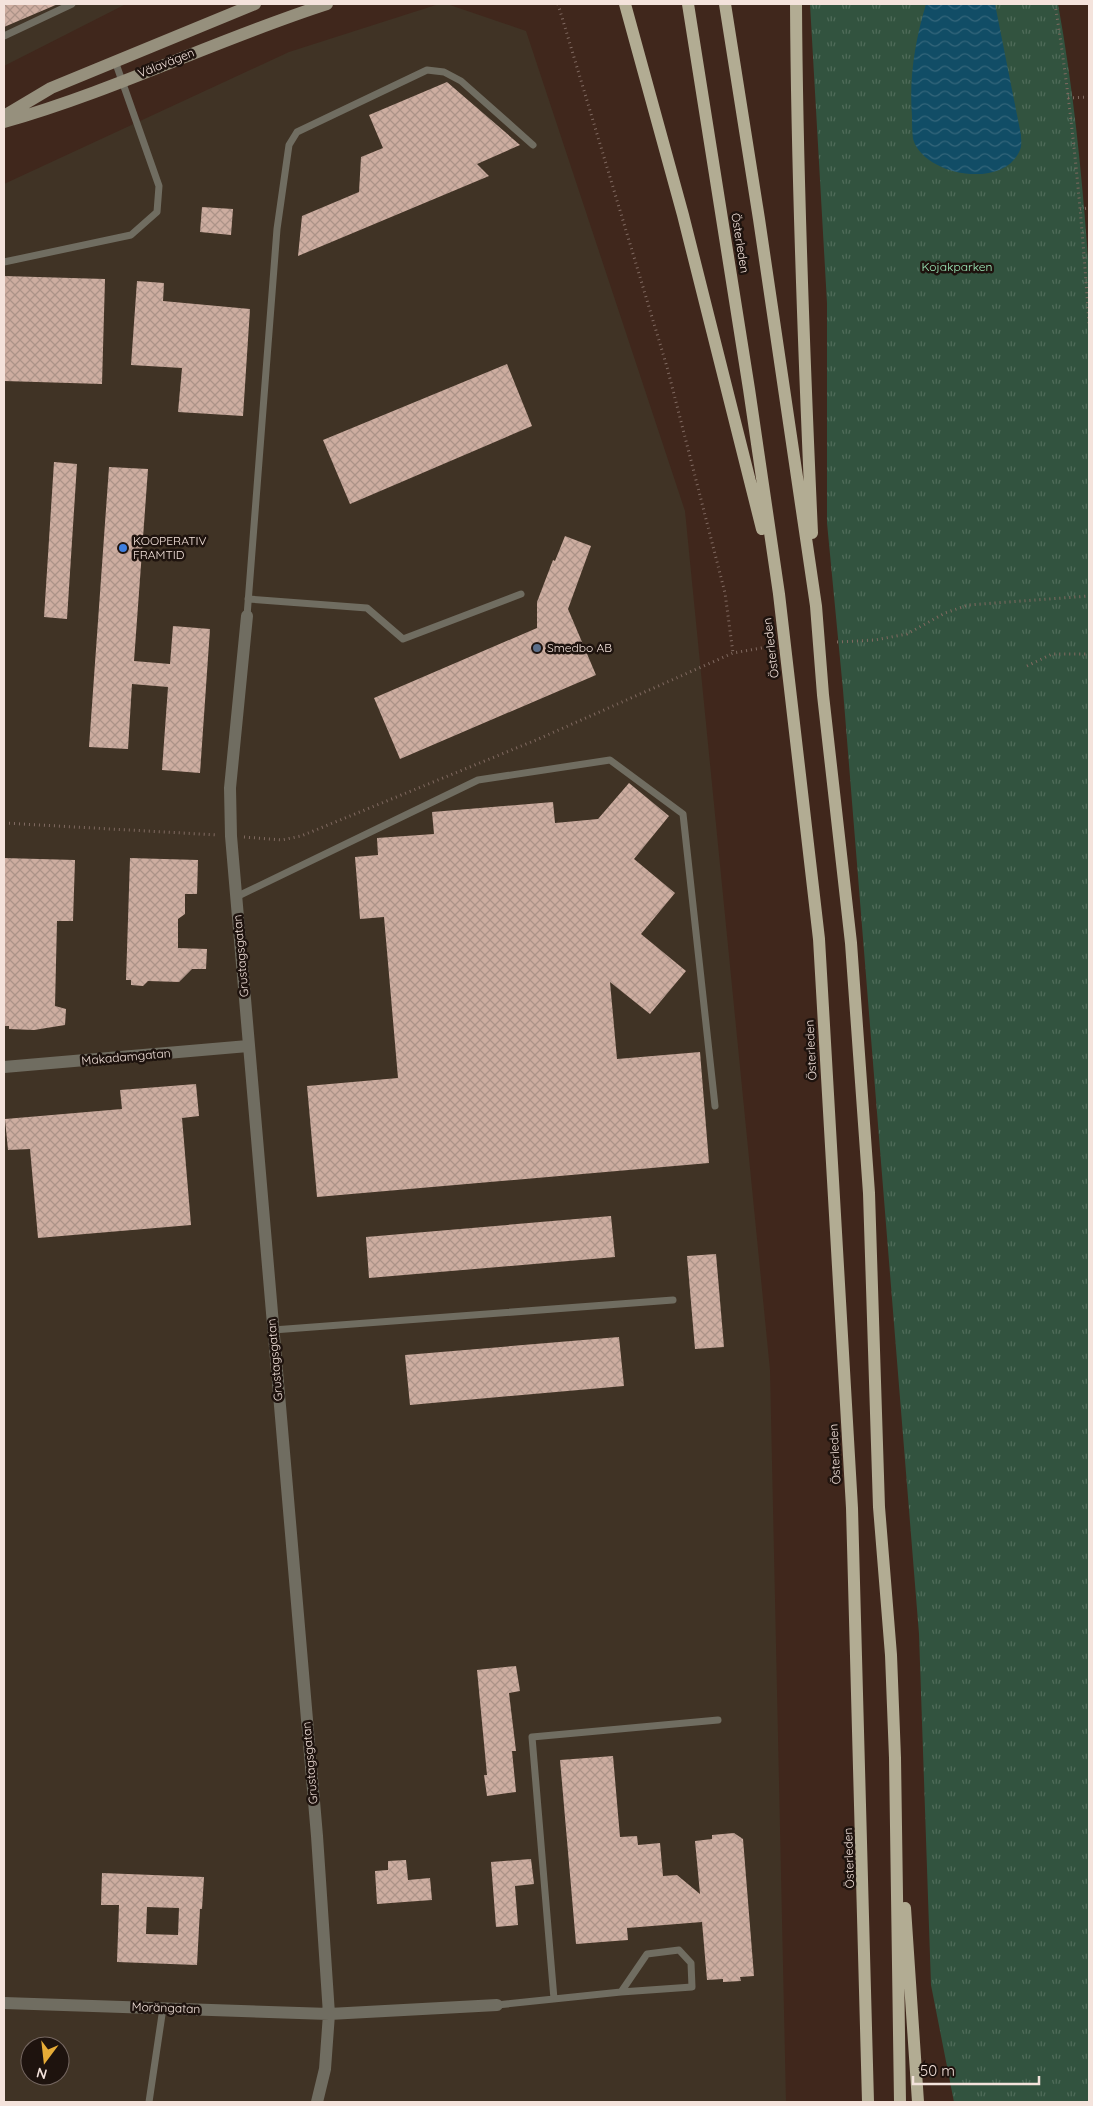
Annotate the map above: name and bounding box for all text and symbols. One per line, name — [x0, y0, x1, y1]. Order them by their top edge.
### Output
street label: Välavägen — [135, 44, 196, 81]
street label: Österleden — [728, 212, 753, 274]
park label: Kojakparken — [921, 259, 993, 274]
place label: KOOPERATIV FRAMTID — [133, 533, 207, 562]
marker: KOOPERATIV FRAMTID — [117, 542, 129, 554]
street label: Österleden — [759, 617, 782, 679]
place label: Smedbo AB — [547, 640, 612, 655]
marker: Smedbo AB — [531, 642, 543, 654]
street label: Grustagsgatan — [229, 914, 252, 998]
street label: Österleden — [801, 1019, 820, 1081]
street label: Makadamgatan — [81, 1045, 171, 1068]
street label: Grustagsgatan — [263, 1318, 286, 1402]
street label: Österleden — [825, 1423, 844, 1485]
street label: Grustagsgatan — [298, 1721, 321, 1805]
street label: Österleden — [840, 1827, 857, 1889]
street label: Morängatan — [131, 1999, 201, 2016]
north arrow — [20, 2036, 70, 2086]
scale bar — [913, 2054, 1039, 2086]
text: 50 m — [920, 2061, 955, 2080]
text: N — [34, 2064, 49, 2084]

